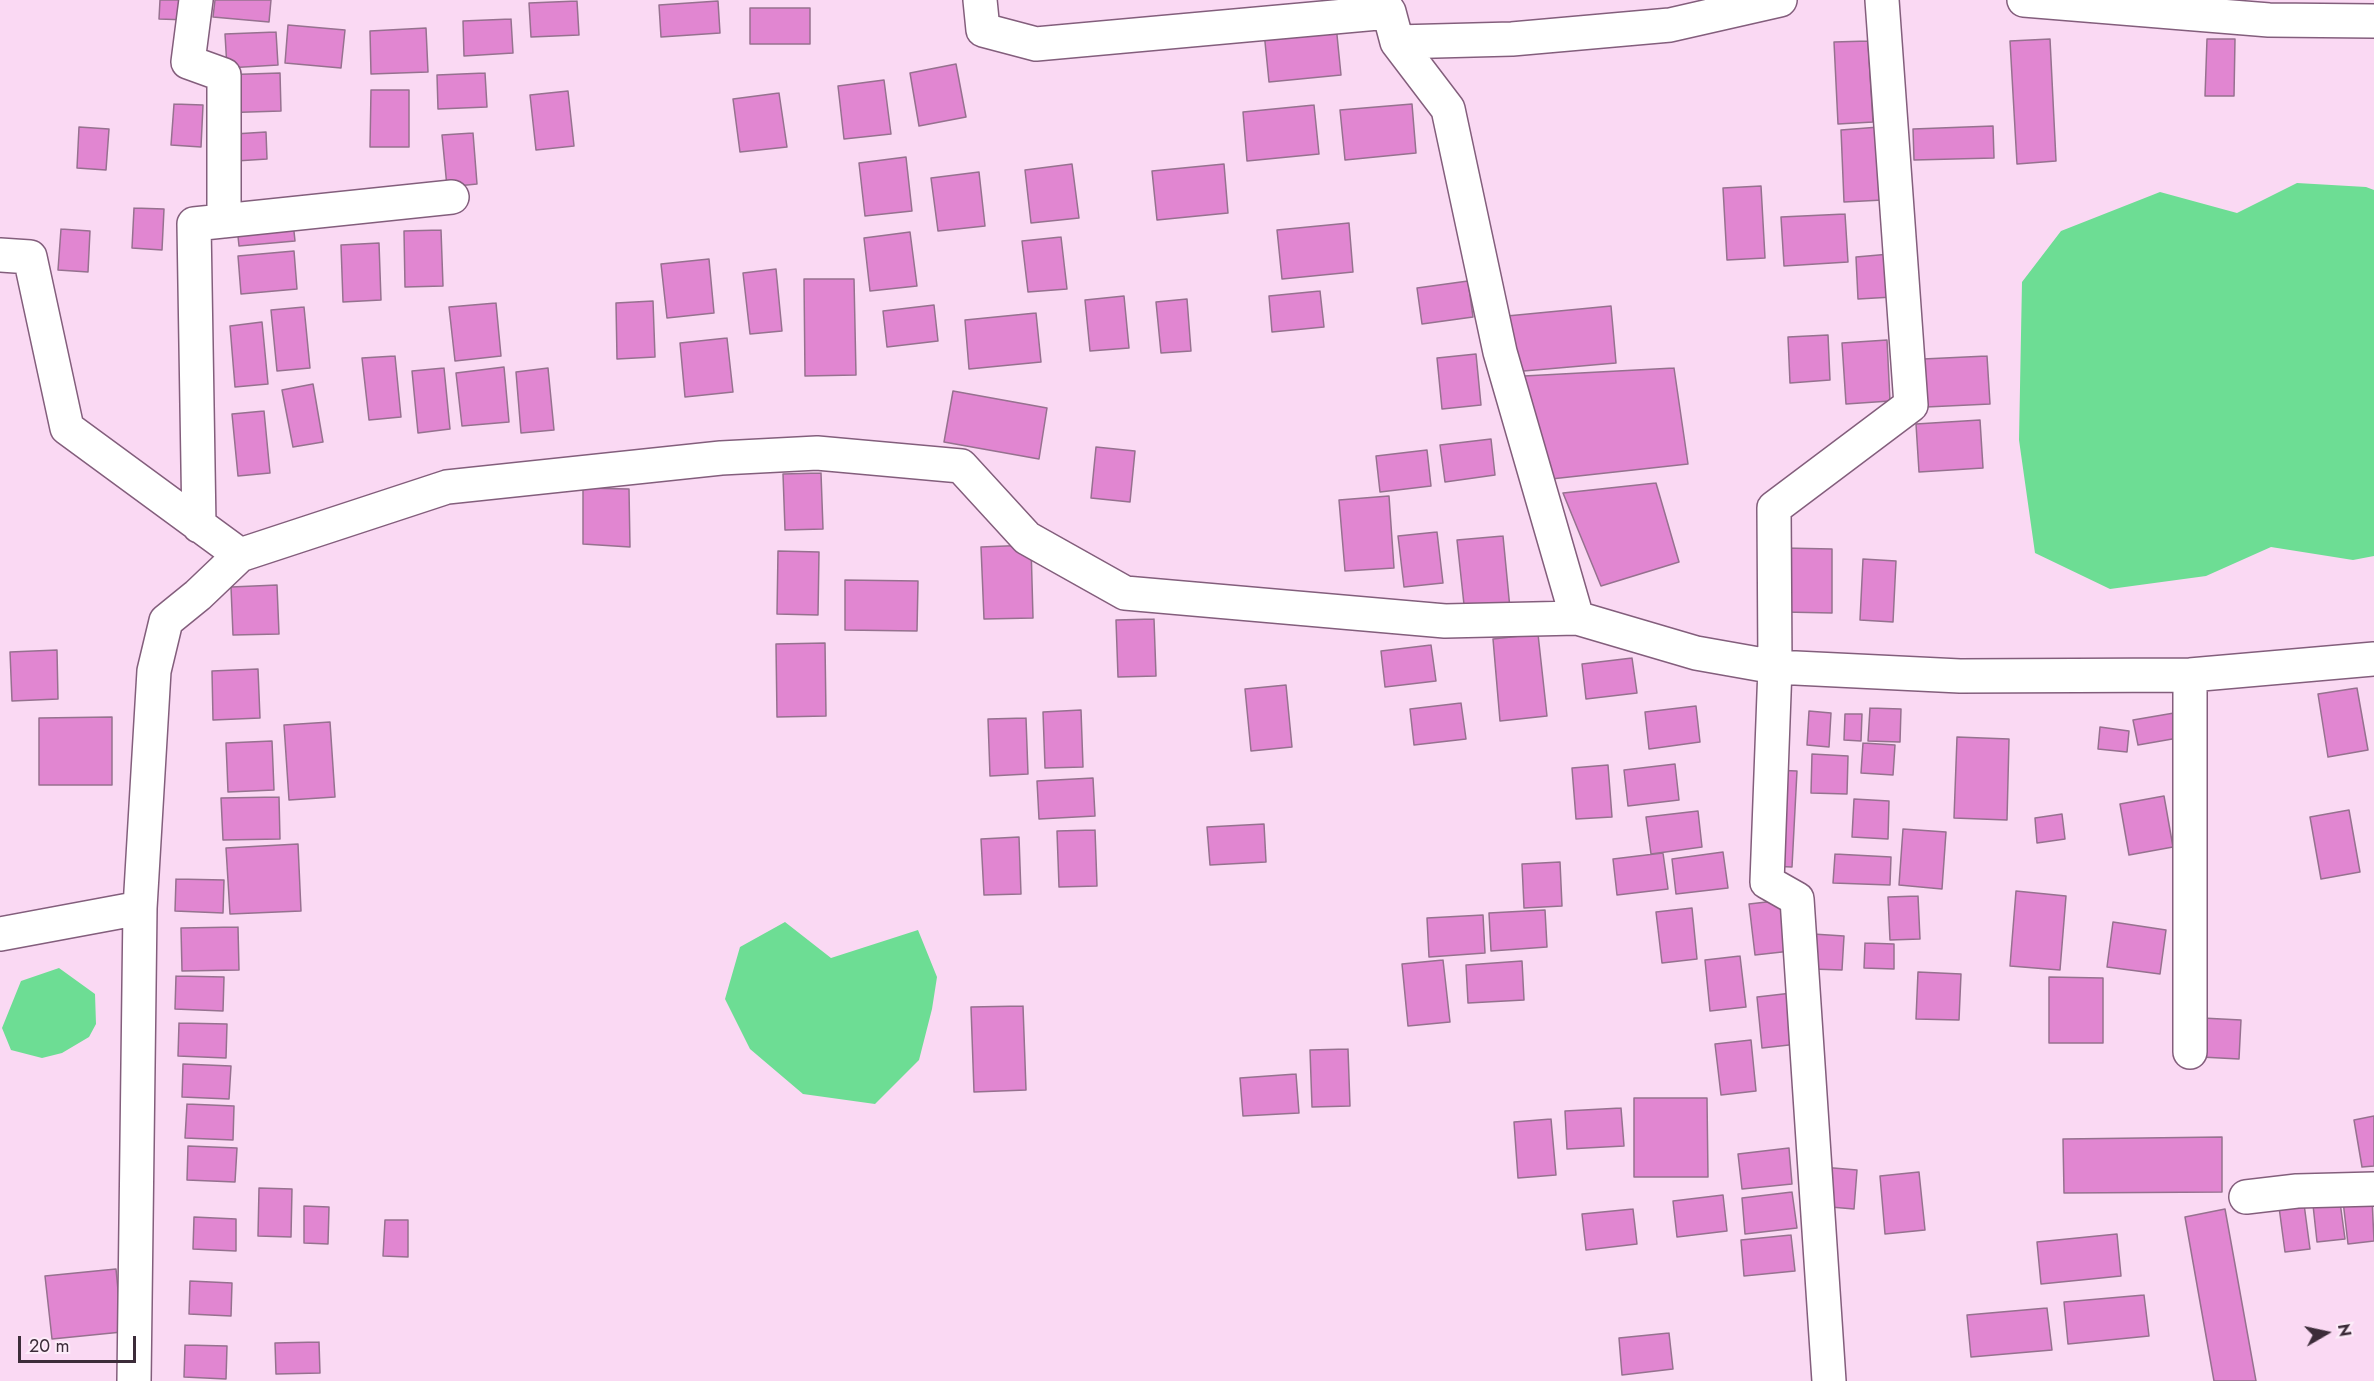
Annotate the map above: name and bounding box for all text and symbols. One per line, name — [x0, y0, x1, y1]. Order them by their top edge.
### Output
north arrow — [2296, 1303, 2356, 1363]
text: N — [2332, 1322, 2357, 1338]
scale bar — [21, 1324, 140, 1362]
text: 20 m — [29, 1333, 69, 1359]

